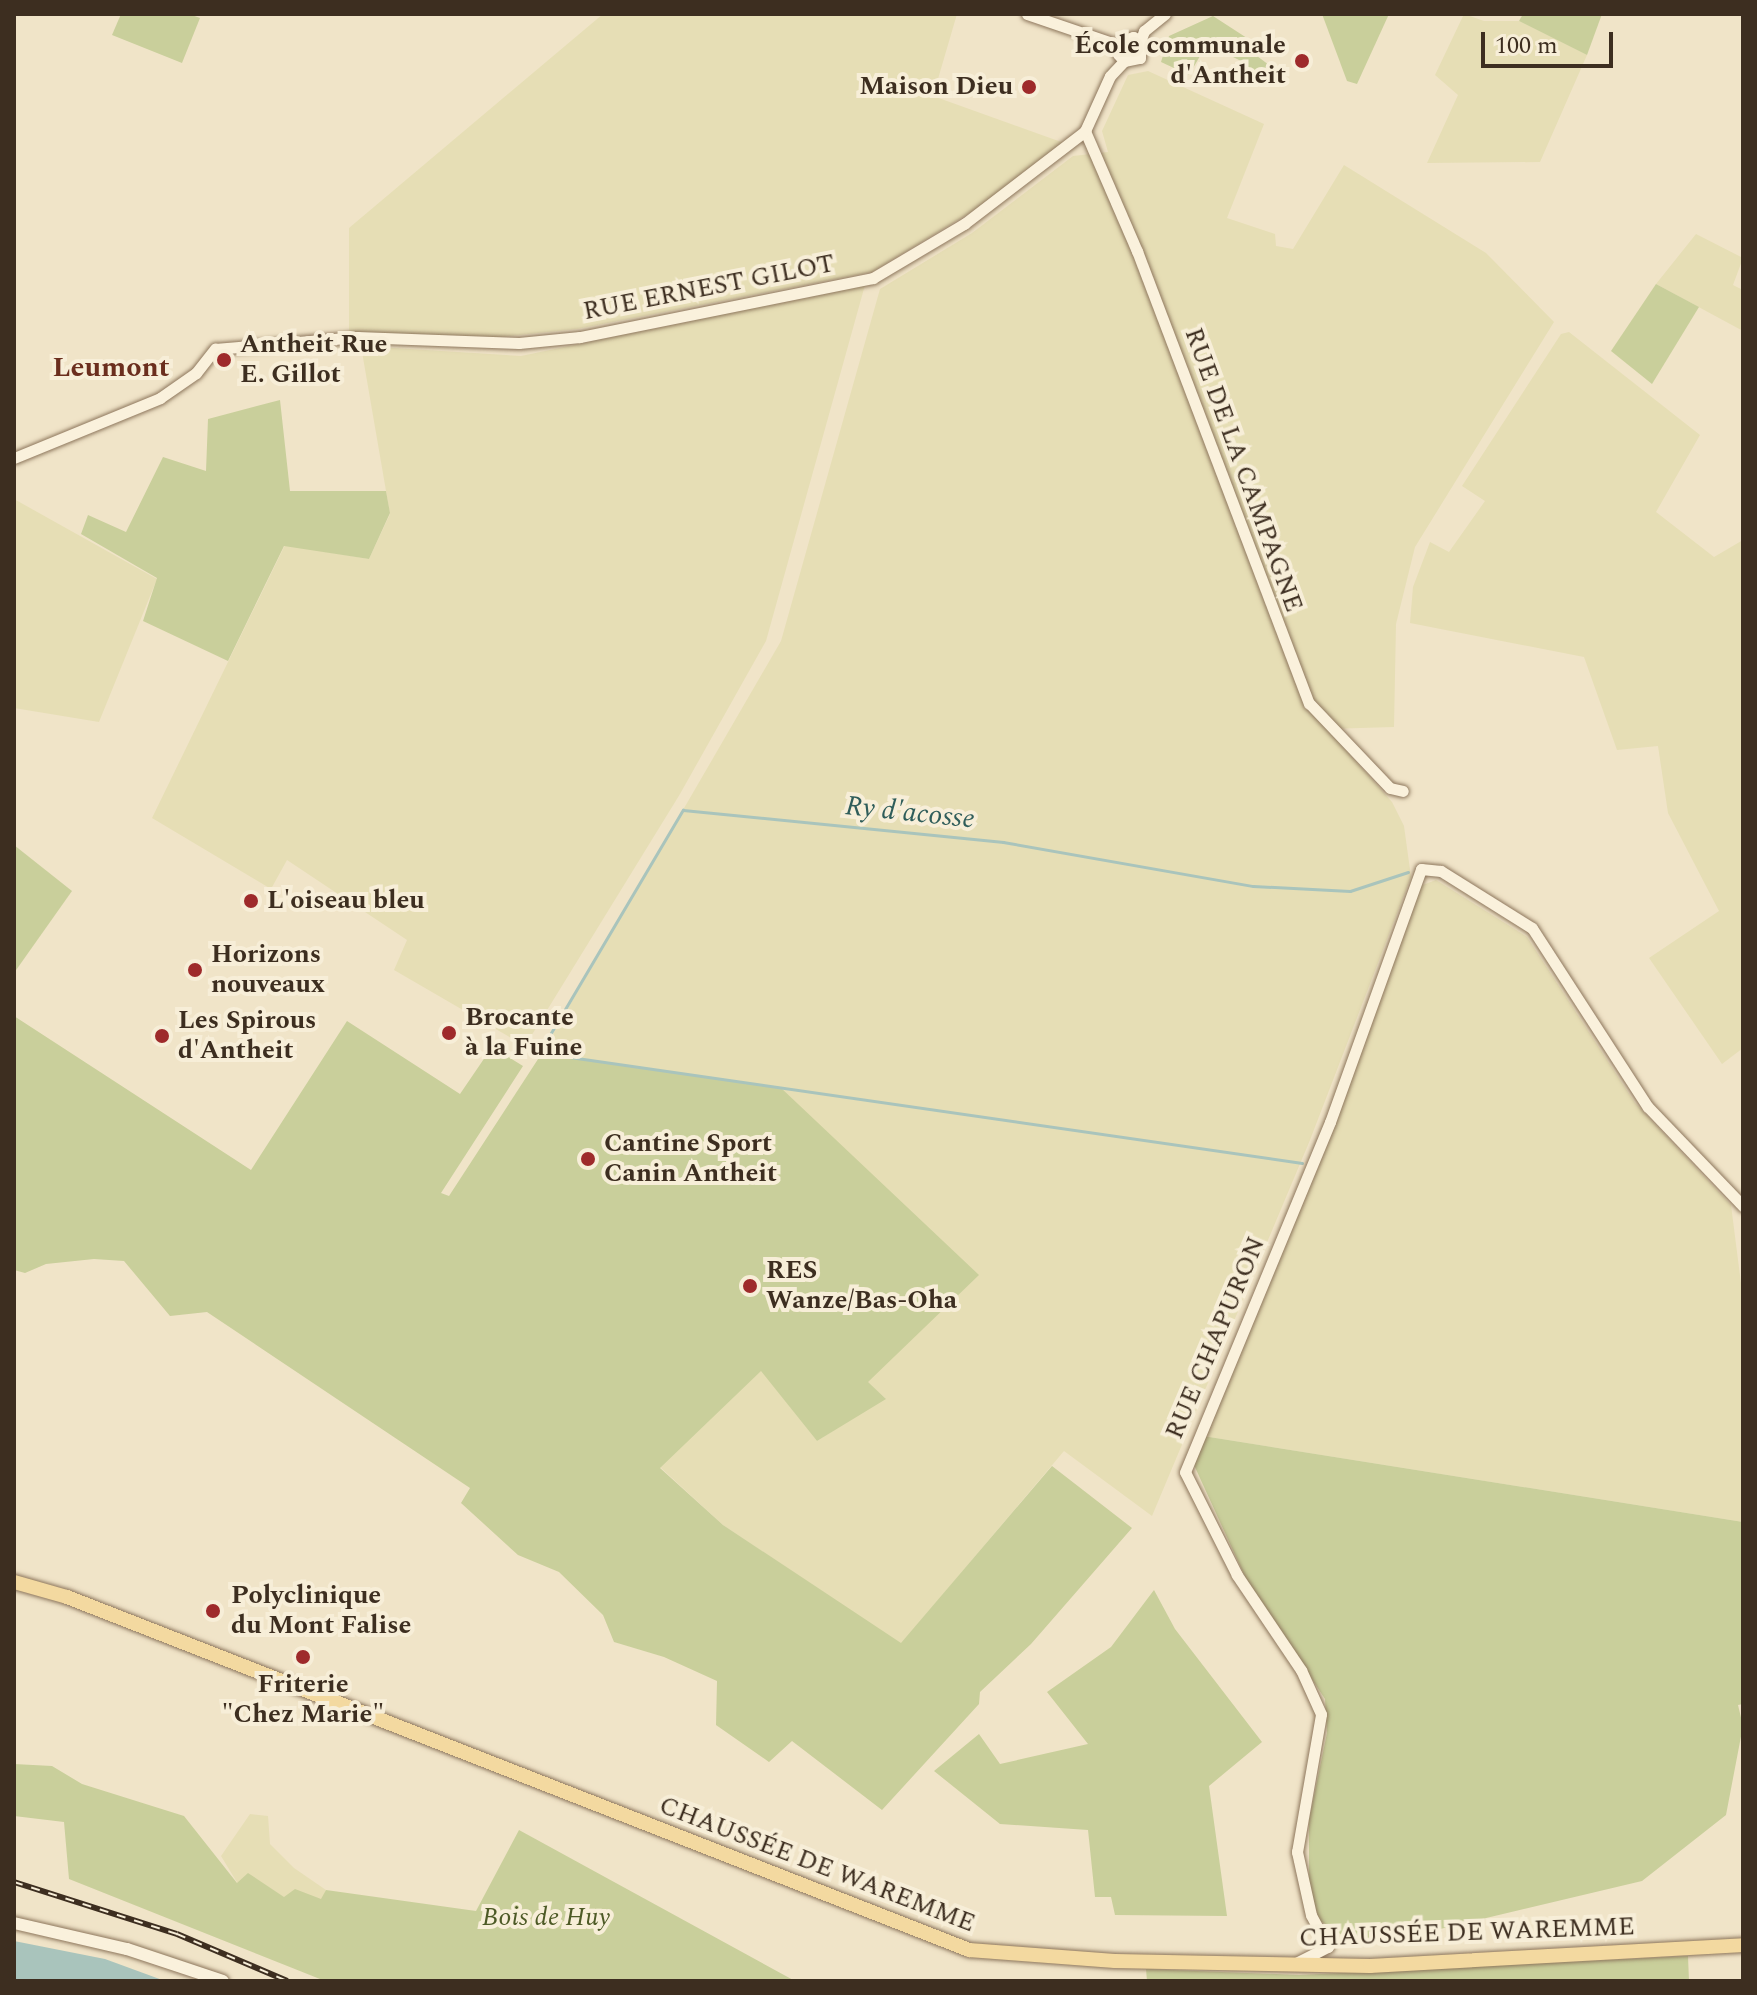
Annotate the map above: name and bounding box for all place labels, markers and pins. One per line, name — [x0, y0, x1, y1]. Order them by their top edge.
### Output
place label: École communale d'Antheit — [1074, 30, 1286, 92]
marker: École communale d'Antheit — [1293, 52, 1311, 70]
place label: Maison Dieu — [859, 71, 1013, 103]
marker: Maison Dieu — [1020, 78, 1038, 96]
place label: Antheit Rue E. Gillot — [240, 329, 387, 390]
marker: Antheit Rue E. Gillot — [215, 351, 233, 369]
place label: L'oiseau bleu — [267, 885, 425, 917]
marker: L'oiseau bleu — [242, 892, 260, 910]
place label: Horizons nouveaux — [211, 939, 325, 1000]
marker: Horizons nouveaux — [186, 961, 204, 979]
place label: Brocante à la Fuine — [465, 1002, 583, 1064]
place label: Les Spirous d'Antheit — [178, 1005, 316, 1066]
marker: Brocante à la Fuine — [440, 1024, 458, 1042]
marker: Les Spirous d'Antheit — [153, 1027, 171, 1045]
place label: Cantine Sport Canin Antheit — [604, 1128, 777, 1190]
marker: Cantine Sport Canin Antheit — [579, 1150, 597, 1168]
place label: RES Wanze/Bas-Oha — [766, 1255, 957, 1316]
marker: RES Wanze/Bas-Oha — [741, 1277, 759, 1295]
place label: Polyclinique du Mont Falise — [231, 1580, 411, 1642]
marker: Polyclinique du Mont Falise — [202, 1600, 224, 1622]
marker: Friterie "Chez Marie" — [294, 1648, 312, 1666]
place label: Friterie "Chez Marie" — [222, 1669, 384, 1730]

